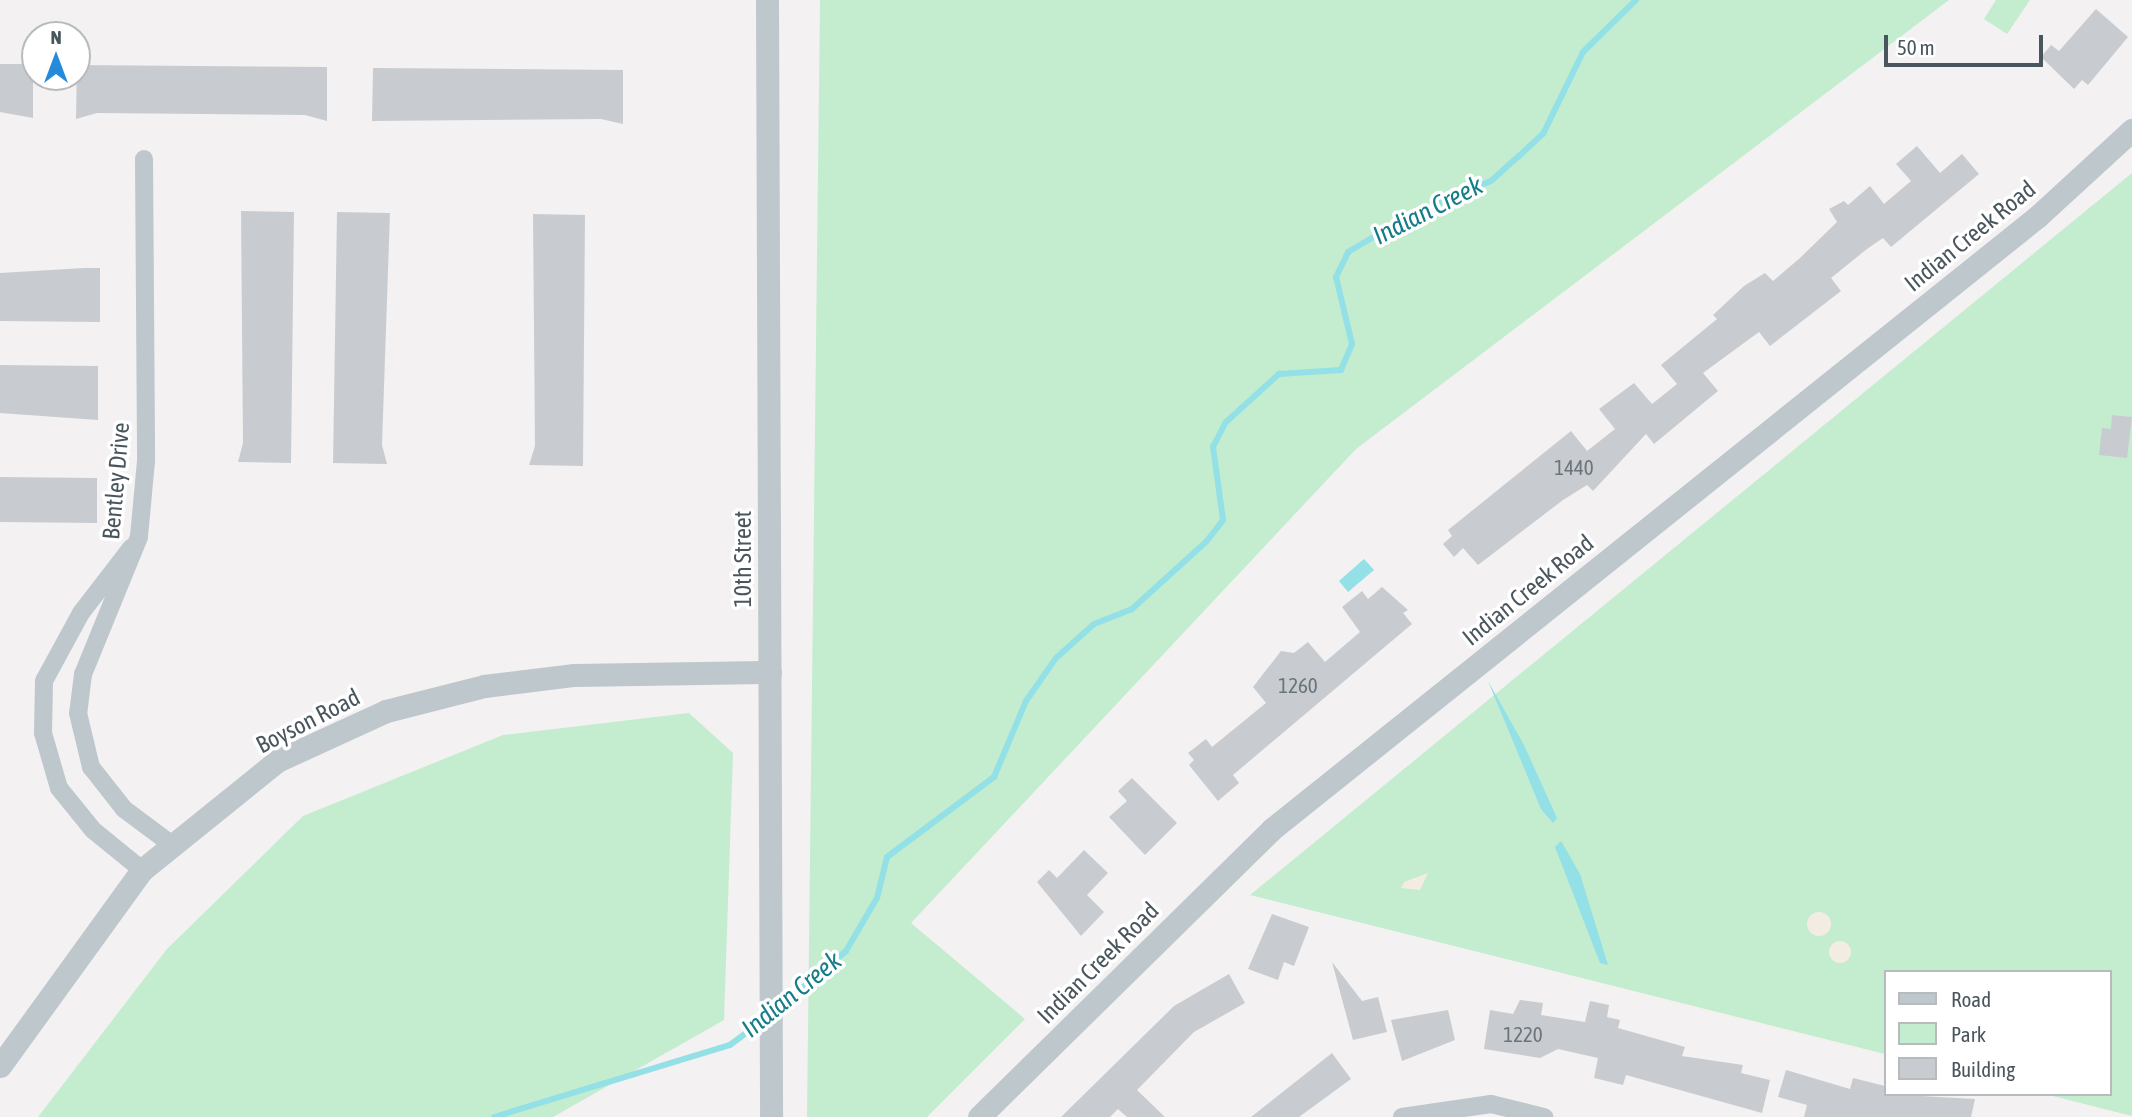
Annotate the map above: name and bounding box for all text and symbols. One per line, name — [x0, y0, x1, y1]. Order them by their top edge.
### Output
north arrow — [21, 21, 91, 91]
scale bar — [1887, 21, 2046, 65]
text: N — [50, 26, 62, 48]
text: 50 m — [1897, 35, 1935, 59]
water label: Indian Creek — [1368, 170, 1488, 252]
street label: Indian Creek Road — [1899, 174, 2041, 298]
street label: Bentley Drive — [97, 421, 135, 541]
house number: 1440 — [1554, 454, 1594, 480]
street label: 10th Street — [729, 510, 757, 608]
street label: Indian Creek Road — [1457, 528, 1599, 652]
house number: 1260 — [1278, 672, 1318, 698]
street label: Boyson Road — [251, 683, 365, 759]
street label: Indian Creek Road — [1031, 896, 1165, 1030]
water label: Indian Creek — [736, 945, 848, 1045]
legend — [1884, 970, 2111, 1096]
text: Road — [1951, 987, 1991, 1011]
house number: 1220 — [1503, 1021, 1543, 1047]
text: Park — [1951, 1022, 1986, 1046]
text: Building — [1951, 1057, 2015, 1081]

